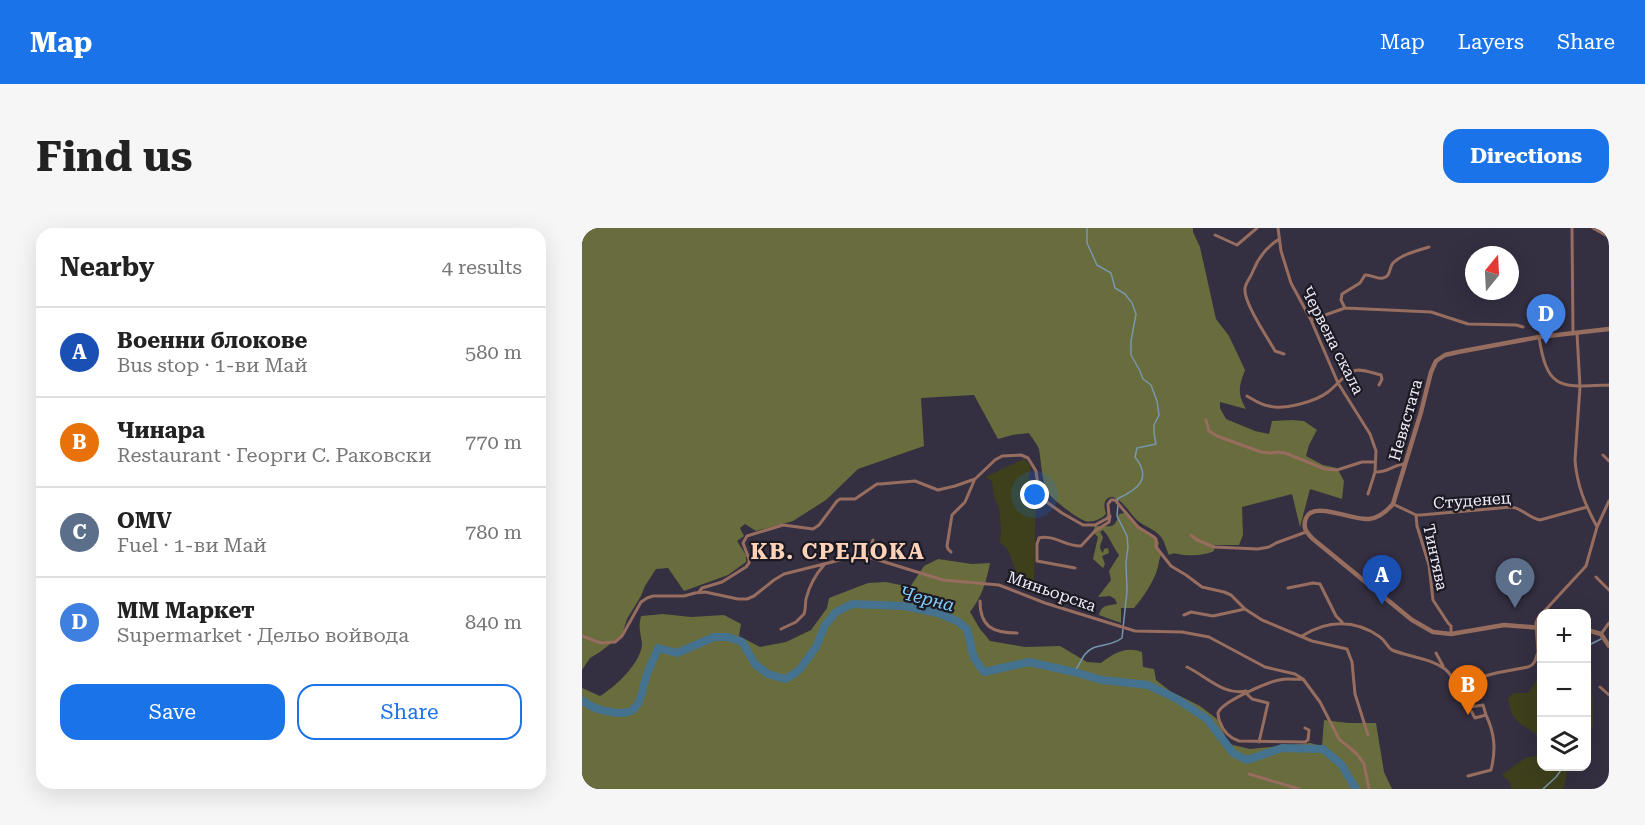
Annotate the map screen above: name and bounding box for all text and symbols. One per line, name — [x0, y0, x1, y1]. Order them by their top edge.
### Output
text: Map — [30, 26, 92, 59]
text: Map — [1380, 30, 1425, 54]
text: Layers — [1458, 30, 1524, 54]
text: Share — [1557, 30, 1615, 54]
button: Directions — [1443, 129, 1609, 183]
text: Find us — [36, 132, 193, 181]
north arrow — [1465, 246, 1519, 300]
text: Nearby — [60, 252, 154, 282]
text: 4 results — [442, 255, 522, 279]
street label: Червена скала — [1297, 283, 1368, 398]
pin: D — [1526, 294, 1566, 344]
text: Военни блокове — [117, 328, 307, 353]
text: A — [72, 340, 87, 364]
text: 580 m — [465, 340, 522, 364]
text: Bus stop · 1-ви Май — [117, 353, 308, 377]
street label: Невястата — [1385, 377, 1426, 463]
text: Чинара — [117, 418, 205, 443]
text: B — [72, 430, 87, 454]
text: 770 m — [465, 430, 522, 454]
text: Restaurant · Георги С. Раковски — [117, 443, 432, 467]
your location — [1020, 480, 1049, 509]
street label: Студенец — [1432, 488, 1512, 513]
text: OMV — [117, 508, 172, 533]
text: C — [73, 520, 87, 544]
text: 780 m — [465, 520, 522, 544]
street label: Тинтява — [1419, 522, 1452, 592]
text: Fuel · 1-ви Май — [117, 533, 267, 557]
district label: КВ. СРЕДОКА — [751, 539, 925, 564]
pin: A — [1362, 556, 1402, 605]
pin: C — [1496, 558, 1534, 608]
street label: Миньорска — [1005, 567, 1099, 616]
water label: Черна — [898, 582, 957, 615]
text: ММ Маркет — [117, 598, 255, 623]
map controls — [1537, 609, 1591, 771]
button: + — [1537, 609, 1591, 663]
text: D — [71, 610, 88, 634]
text: 840 m — [465, 610, 522, 634]
text: Supermarket · Дельо войвода — [117, 623, 409, 647]
button: − — [1537, 663, 1591, 717]
pin: B — [1448, 666, 1488, 715]
button: Save — [60, 684, 285, 740]
button: Share — [297, 684, 522, 740]
button: layers — [1537, 717, 1591, 771]

